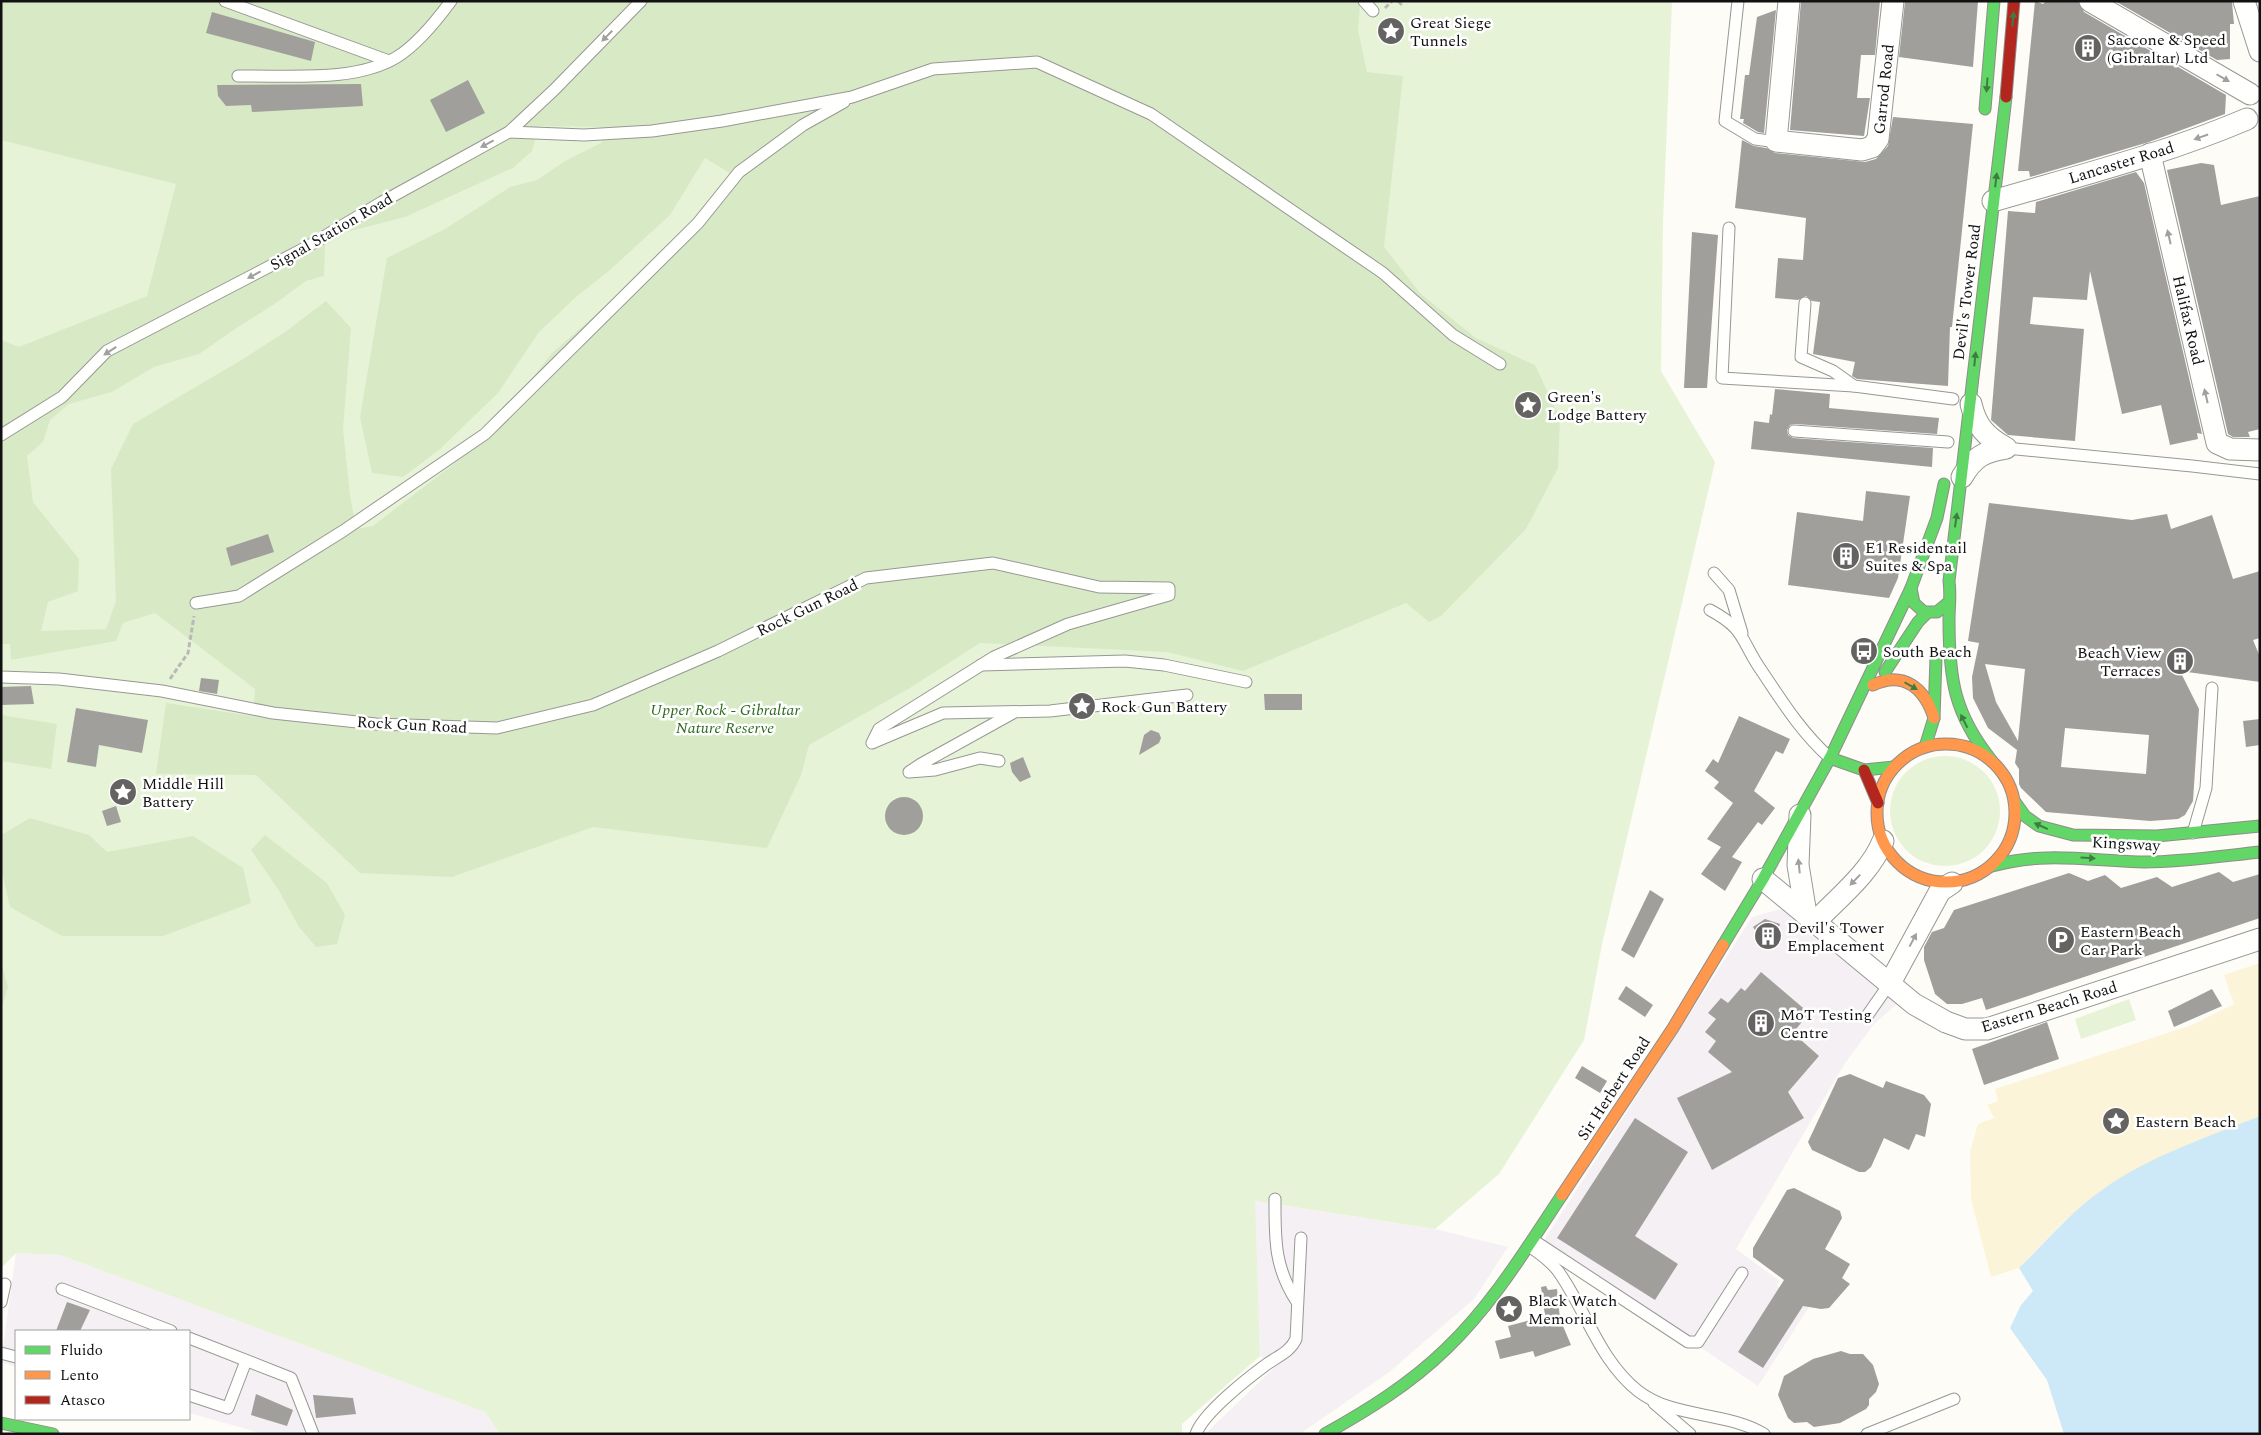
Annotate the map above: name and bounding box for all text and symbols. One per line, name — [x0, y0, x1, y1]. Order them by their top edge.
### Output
one-way arrow — [2009, 10, 2017, 26]
place label: Great Siege Tunnels — [1410, 11, 1492, 53]
place icon: Great Siege Tunnels — [1376, 16, 1406, 46]
place label: Saccone & Speed (Gibraltar) Ltd — [2107, 28, 2226, 70]
one-way arrow — [602, 30, 614, 42]
building icon: Saccone & Speed (Gibraltar) Ltd — [2073, 33, 2103, 63]
street label: Garrod Road — [1867, 43, 1901, 135]
one-way arrow — [2217, 74, 2230, 83]
one-way arrow — [1983, 77, 1991, 93]
one-way arrow — [2194, 133, 2209, 141]
street label: Lancaster Road — [2066, 135, 2177, 190]
one-way arrow — [479, 140, 494, 148]
one-way arrow — [1992, 172, 2000, 188]
street label: Signal Station Road — [265, 187, 398, 277]
street label: Devil's Tower Road — [1947, 222, 1987, 362]
one-way arrow — [2165, 230, 2173, 245]
one-way arrow — [247, 271, 261, 279]
street label: Halifax Road — [2166, 273, 2210, 368]
one-way arrow — [103, 346, 117, 355]
one-way arrow — [1971, 351, 1979, 367]
place label: Green's Lodge Battery — [1547, 385, 1648, 427]
one-way arrow — [2202, 388, 2210, 403]
place icon: Green's Lodge Battery — [1513, 390, 1543, 420]
one-way arrow — [1952, 512, 1960, 528]
place label: E1 Residentail Suites & Spa — [1865, 536, 1967, 578]
building icon: E1 Residentail Suites & Spa — [1831, 541, 1861, 571]
street label: Rock Gun Road — [753, 573, 862, 643]
bus stop icon: South Beach — [1849, 636, 1879, 666]
place label: South Beach — [1883, 640, 1972, 664]
place label: Beach View Terraces — [2077, 641, 2162, 683]
building icon: Beach View Terraces — [2165, 646, 2195, 676]
one-way arrow — [1905, 682, 1918, 691]
place icon: Rock Gun Battery — [1067, 691, 1097, 721]
place label: Rock Gun Battery — [1101, 695, 1228, 719]
park label: Upper Rock - Gibraltar Nature Reserve — [650, 698, 800, 740]
street label: Rock Gun Road — [356, 710, 468, 740]
one-way arrow — [1960, 714, 1968, 729]
place label: Middle Hill Battery — [142, 772, 224, 814]
place icon: Middle Hill Battery — [108, 777, 138, 807]
one-way arrow — [2034, 822, 2048, 830]
street label: Kingsway — [2091, 830, 2162, 858]
one-way arrow — [2081, 854, 2097, 862]
one-way arrow — [1795, 858, 1803, 874]
one-way arrow — [1849, 874, 1861, 886]
place label: Devil's Tower Emplacement — [1787, 916, 1885, 958]
place label: Eastern Beach Car Park — [2080, 920, 2181, 962]
building icon: Devil's Tower Emplacement — [1753, 921, 1783, 951]
parking icon: Eastern Beach Car Park — [2046, 925, 2076, 955]
one-way arrow — [1909, 933, 1918, 946]
street label: Eastern Beach Road — [1978, 975, 2120, 1039]
place label: MoT Testing Centre — [1780, 1003, 1872, 1045]
building icon: MoT Testing Centre — [1746, 1008, 1776, 1038]
street label: Sir Herbert Road — [1571, 1032, 1657, 1145]
place icon: Eastern Beach — [2101, 1106, 2131, 1136]
place label: Eastern Beach — [2135, 1110, 2236, 1134]
place label: Black Watch Memorial — [1528, 1289, 1617, 1331]
place icon: Black Watch Memorial — [1494, 1294, 1524, 1324]
legend — [15, 1330, 190, 1420]
text: Fluido — [60, 1339, 103, 1362]
text: Lento — [60, 1364, 99, 1387]
text: Atasco — [60, 1389, 105, 1412]

